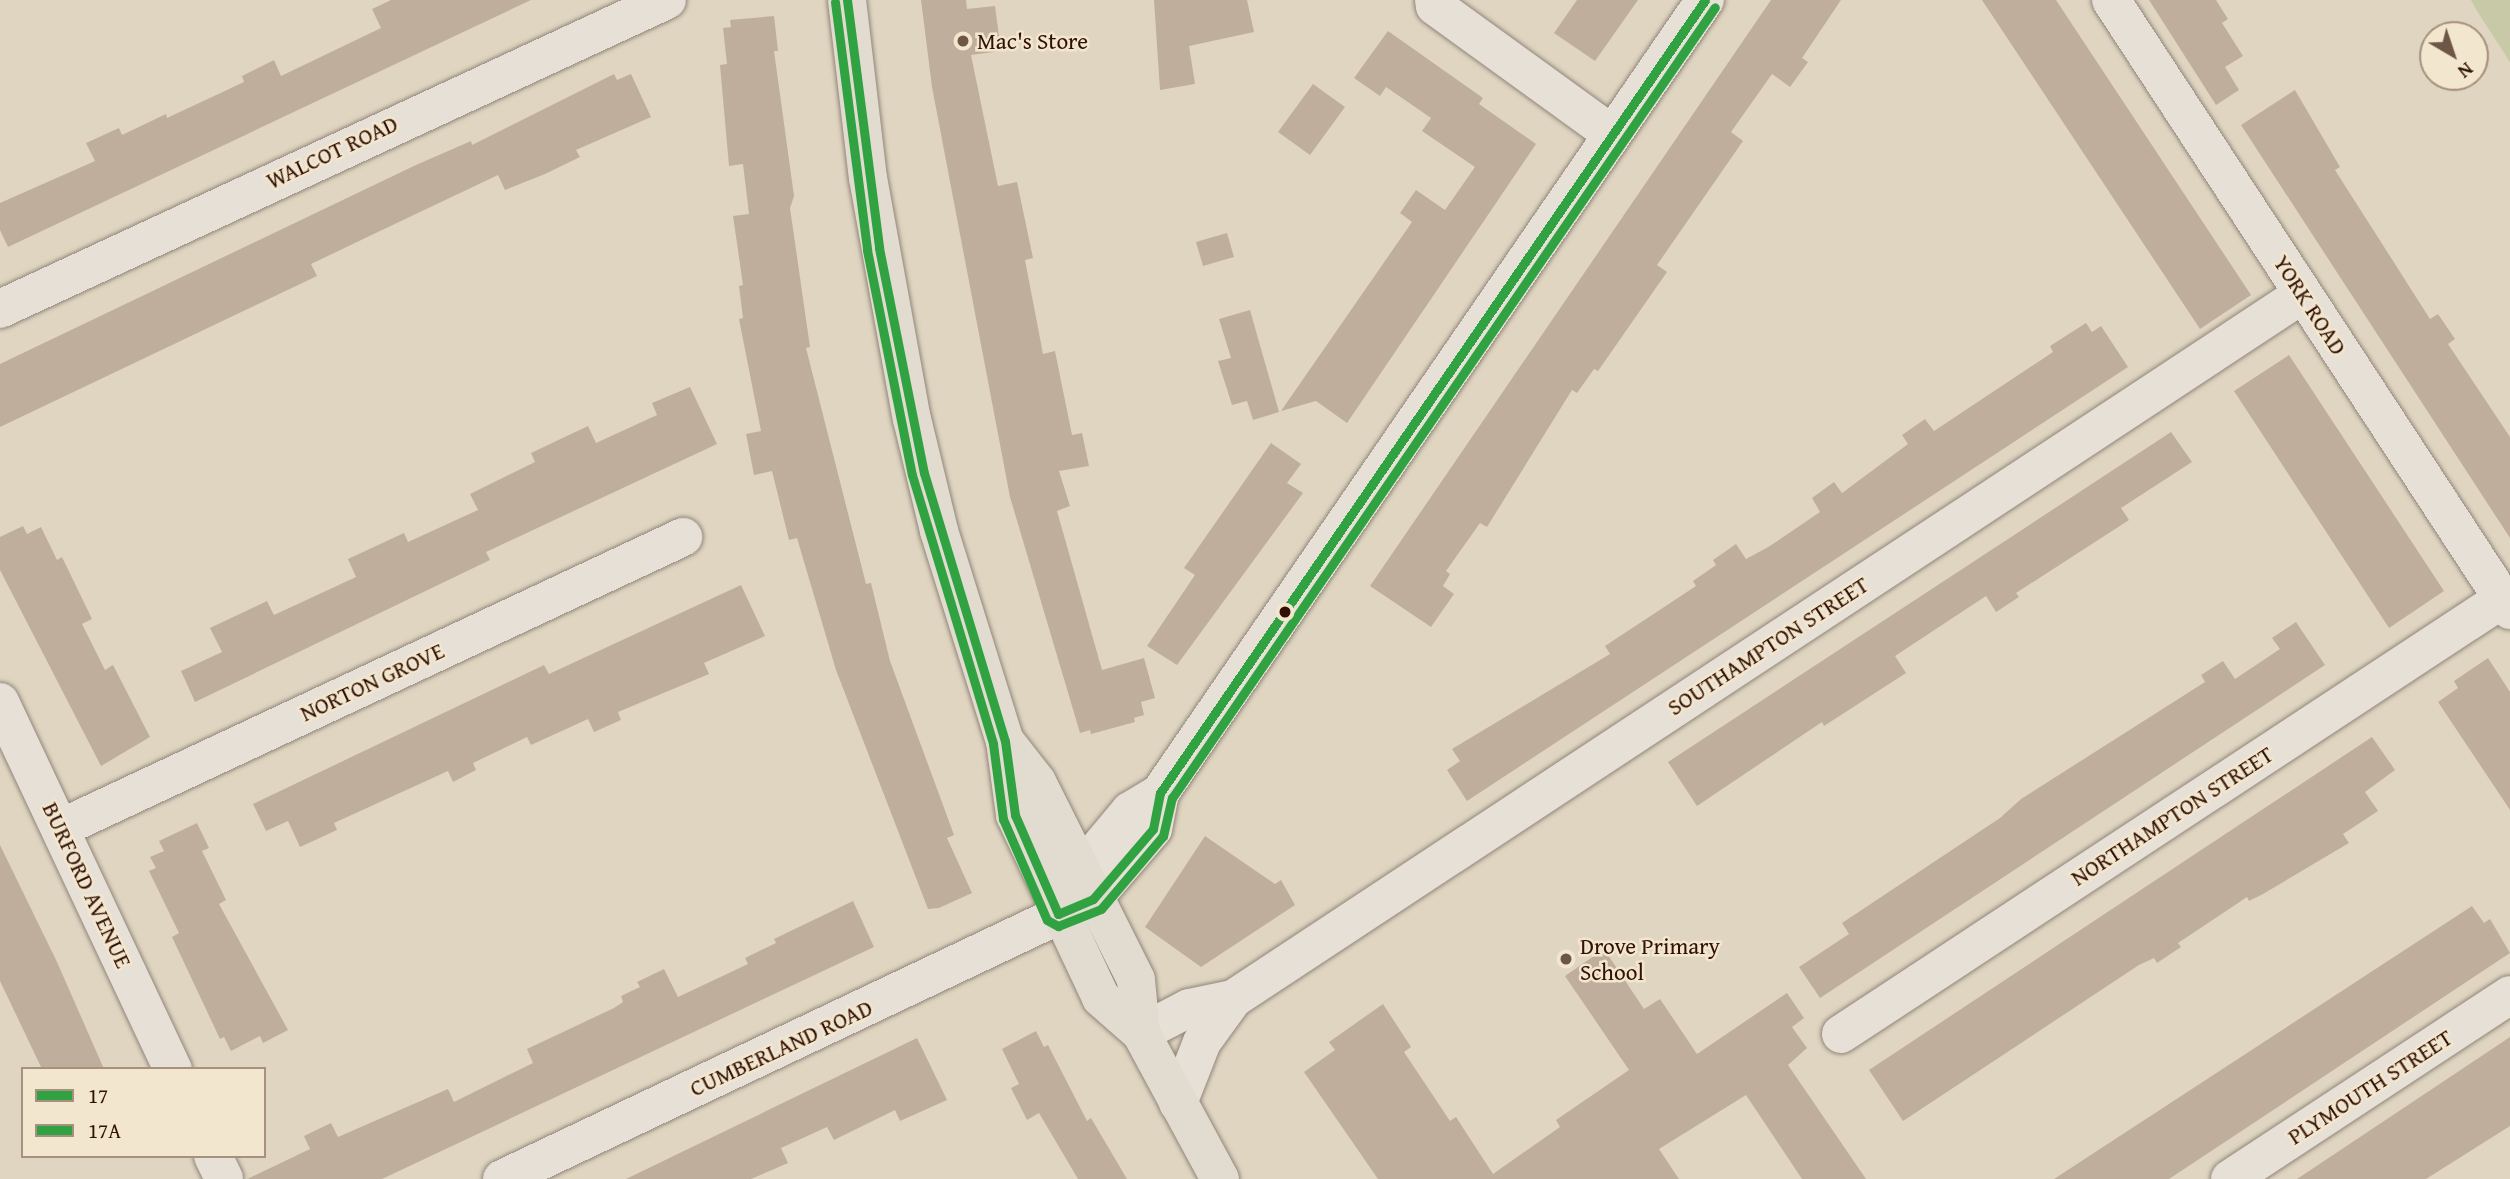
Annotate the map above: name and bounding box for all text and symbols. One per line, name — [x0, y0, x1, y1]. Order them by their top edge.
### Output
north arrow — [2419, 21, 2489, 91]
place label: Mac's Store — [977, 27, 1088, 55]
marker: Mac's Store — [955, 33, 971, 49]
text: N — [2452, 56, 2480, 86]
street label: WALCOT ROAD — [262, 110, 402, 194]
street label: YORK ROAD — [2268, 250, 2352, 360]
street label: SOUTHAMPTON STREET — [1662, 571, 1874, 721]
unlabelled marker — [1278, 605, 1292, 619]
street label: NORTON GROVE — [296, 637, 448, 727]
street label: NORTHAMPTON STREET — [2066, 740, 2278, 892]
street label: BURFORD AVENUE — [37, 798, 137, 972]
place label: Drove Primary School — [1580, 932, 1720, 986]
marker: Drove Primary School — [1558, 951, 1574, 967]
street label: CUMBERLAND ROAD — [685, 994, 877, 1102]
street label: PLYMOUTH STREET — [2283, 1024, 2457, 1150]
legend — [21, 1067, 266, 1158]
text: 17 — [88, 1080, 108, 1111]
text: 17A — [88, 1115, 121, 1146]

